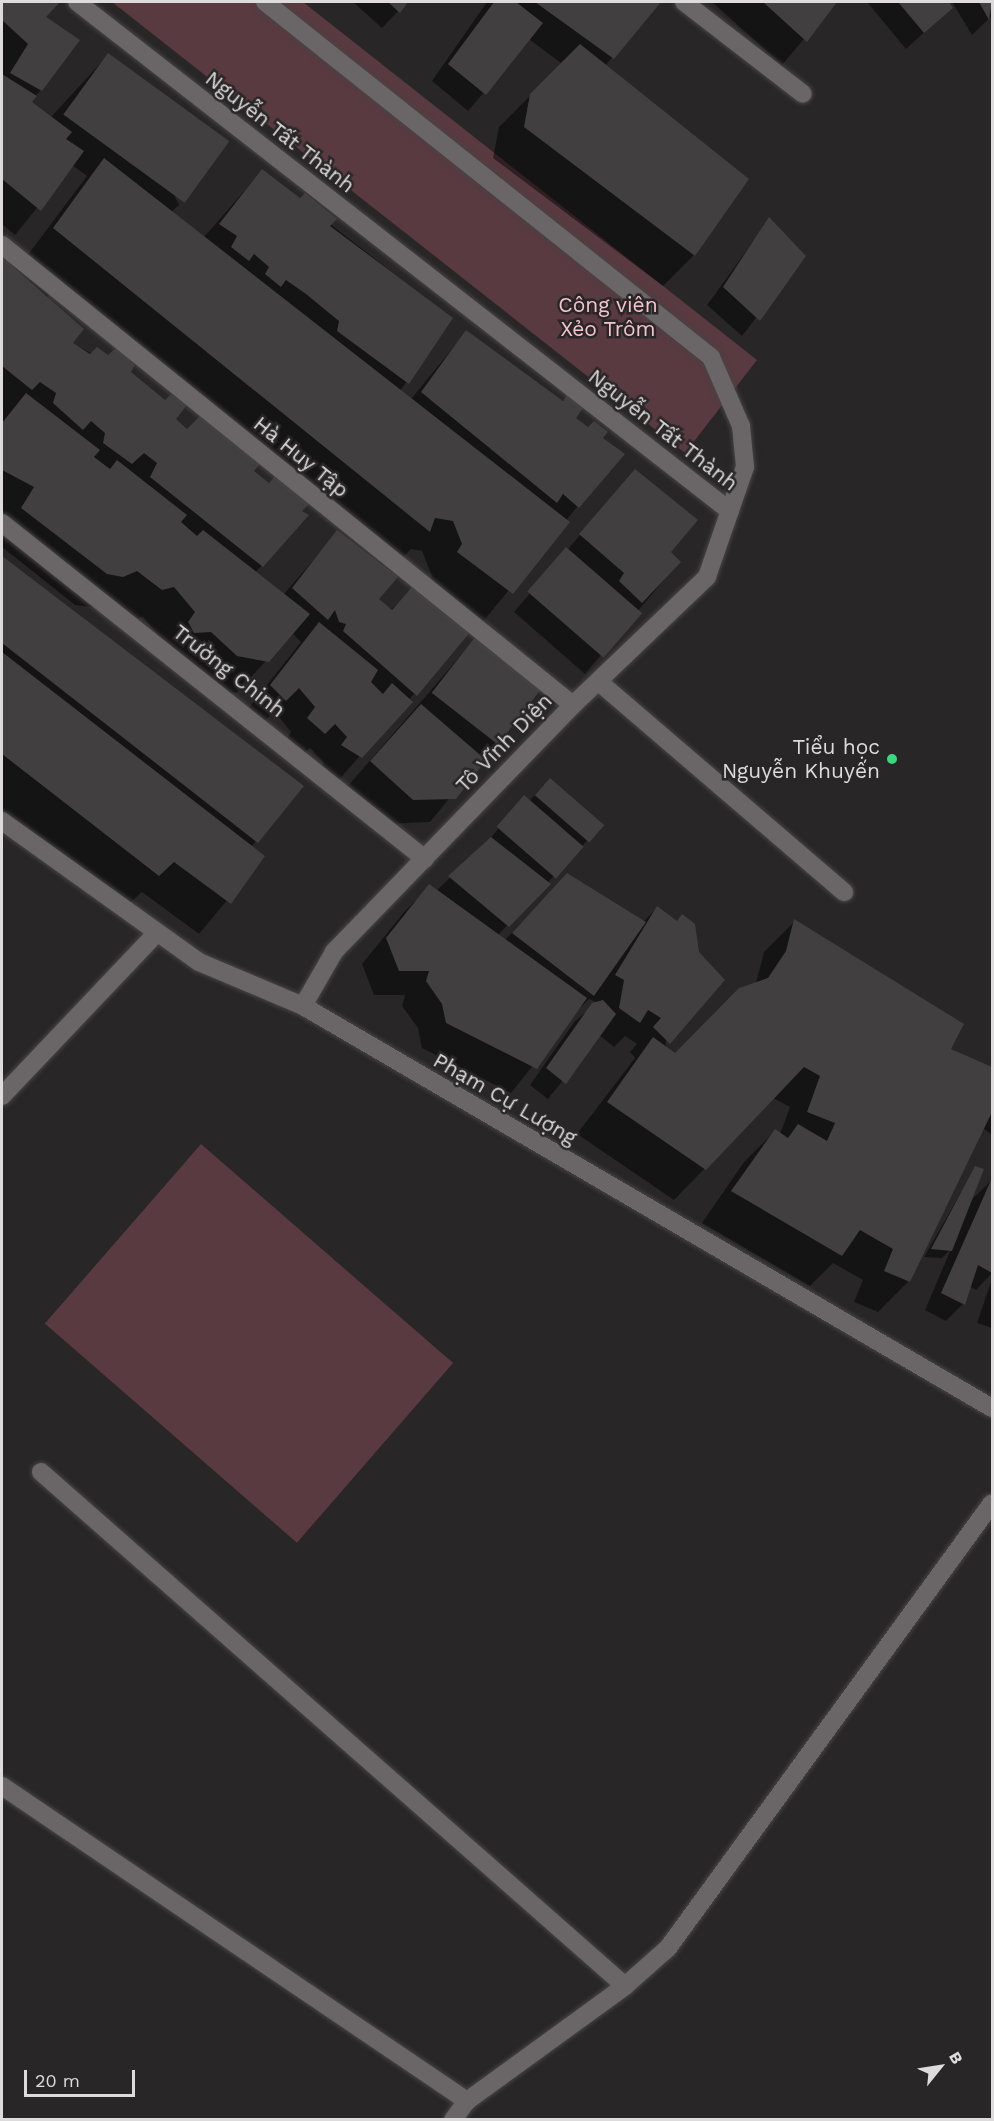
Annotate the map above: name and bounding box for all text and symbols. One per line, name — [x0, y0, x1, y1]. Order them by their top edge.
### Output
street label: Nguyễn Tất Thành — [200, 66, 360, 198]
park label: Công viên Xẻo Trôm — [558, 292, 658, 342]
street label: Nguyễn Tất Thành — [583, 364, 743, 496]
street label: Hà Huy Tập — [248, 411, 354, 503]
street label: Trường Chinh — [168, 619, 290, 723]
street label: Tô Vĩnh Diện — [450, 688, 558, 798]
place label: Tiểu học Nguyễn Khuyến — [722, 734, 880, 784]
marker: Tiểu học Nguyễn Khuyến — [885, 752, 899, 766]
street label: Phạm Cự Lượng — [429, 1048, 581, 1150]
north arrow — [910, 2037, 970, 2097]
text: B — [945, 2048, 967, 2067]
scale bar — [27, 2058, 138, 2096]
text: 20 m — [35, 2070, 80, 2091]

